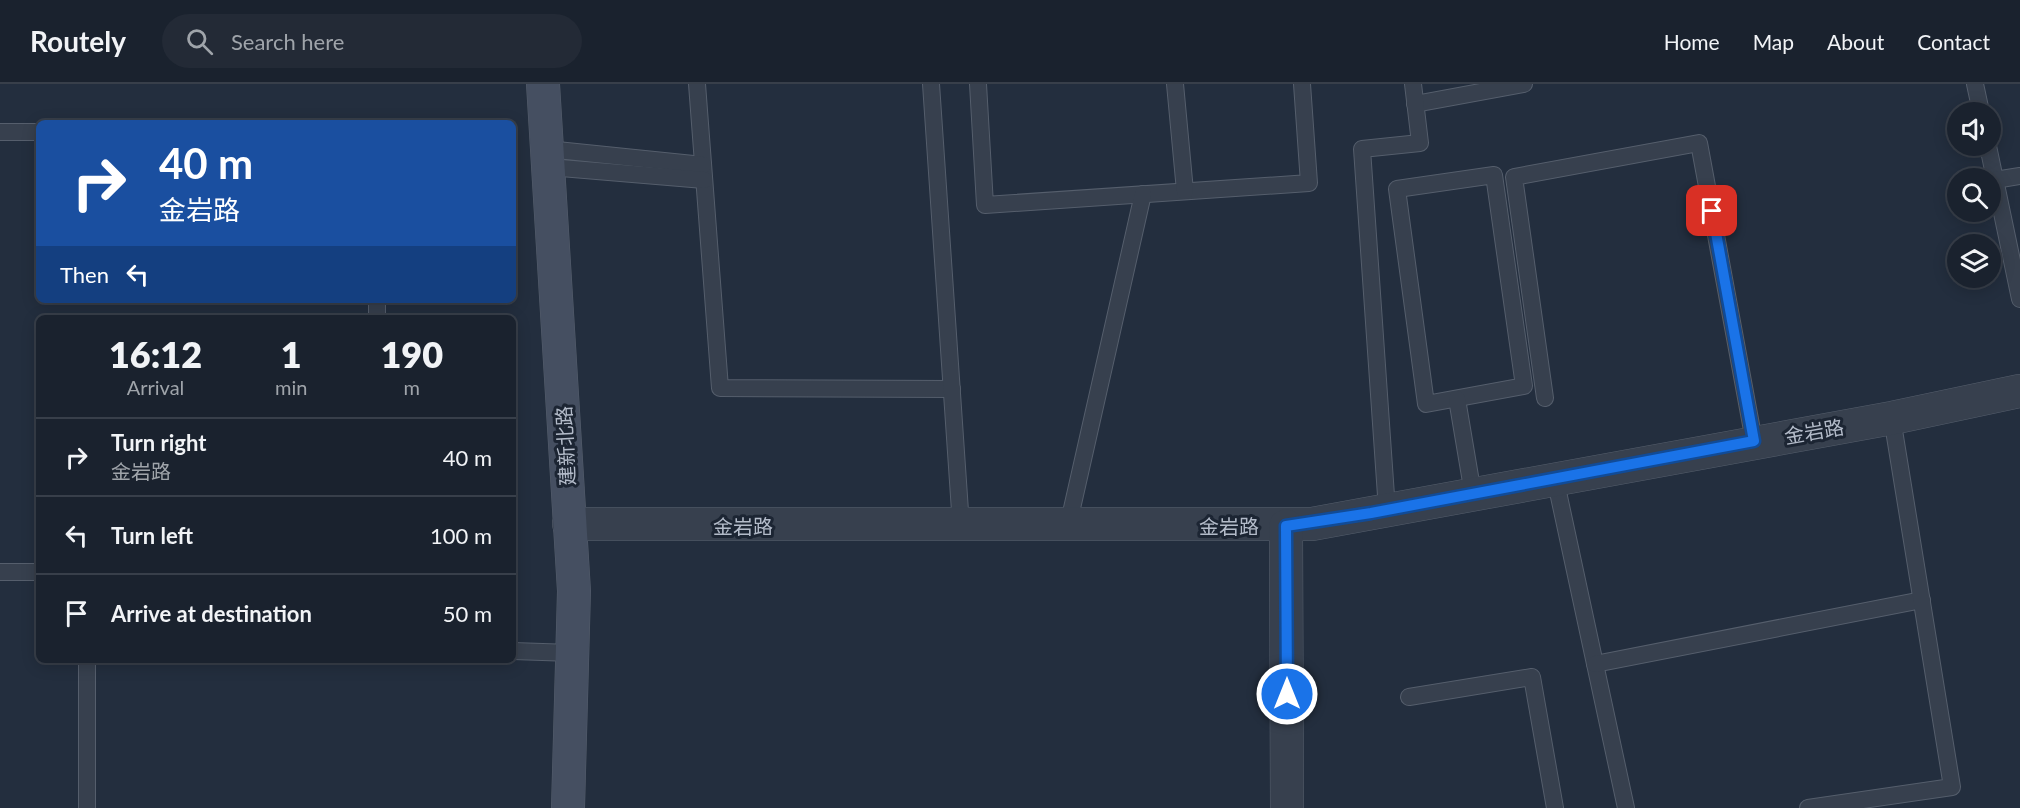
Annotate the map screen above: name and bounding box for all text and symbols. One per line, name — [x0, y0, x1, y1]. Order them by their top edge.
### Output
search box — [162, 14, 582, 68]
text: Routely — [30, 24, 126, 58]
icon: search — [183, 25, 216, 58]
text: Search here — [231, 28, 344, 55]
text: Home — [1664, 29, 1720, 54]
text: Map — [1753, 29, 1794, 54]
text: About — [1827, 29, 1884, 54]
text: Contact — [1917, 29, 1990, 54]
map controls — [1947, 102, 2001, 288]
button: sound — [1947, 102, 2001, 156]
text: 40 m — [159, 138, 253, 188]
icon: right — [60, 144, 138, 222]
button: search — [1947, 168, 2001, 222]
pin — [1686, 185, 1737, 236]
text: 金岩路 — [159, 193, 240, 226]
icon: arrive — [1695, 194, 1728, 227]
button: layers — [1947, 234, 2001, 288]
icon: left — [121, 258, 154, 291]
text: Then — [60, 261, 109, 288]
text: 16:12 — [109, 332, 202, 376]
text: 1 — [281, 332, 302, 376]
text: 190 — [380, 332, 443, 376]
text: Arrival — [127, 375, 184, 399]
text: min — [275, 375, 307, 399]
text: m — [403, 375, 420, 399]
street label: 建新北路 — [551, 405, 579, 487]
street label: 金岩路 — [1782, 414, 1846, 448]
text: Turn right — [111, 429, 206, 456]
icon: right — [60, 441, 93, 474]
text: 40 m — [443, 444, 492, 471]
text: 金岩路 — [111, 459, 171, 483]
street label: 金岩路 — [713, 514, 773, 538]
street label: 金岩路 — [1199, 514, 1259, 538]
icon: left — [60, 519, 93, 552]
text: Turn left — [111, 522, 193, 549]
text: 100 m — [430, 522, 492, 549]
icon: arrive — [60, 597, 93, 630]
text: Arrive at destination — [111, 600, 312, 627]
text: 50 m — [443, 600, 492, 627]
position arrow — [1255, 662, 1319, 726]

